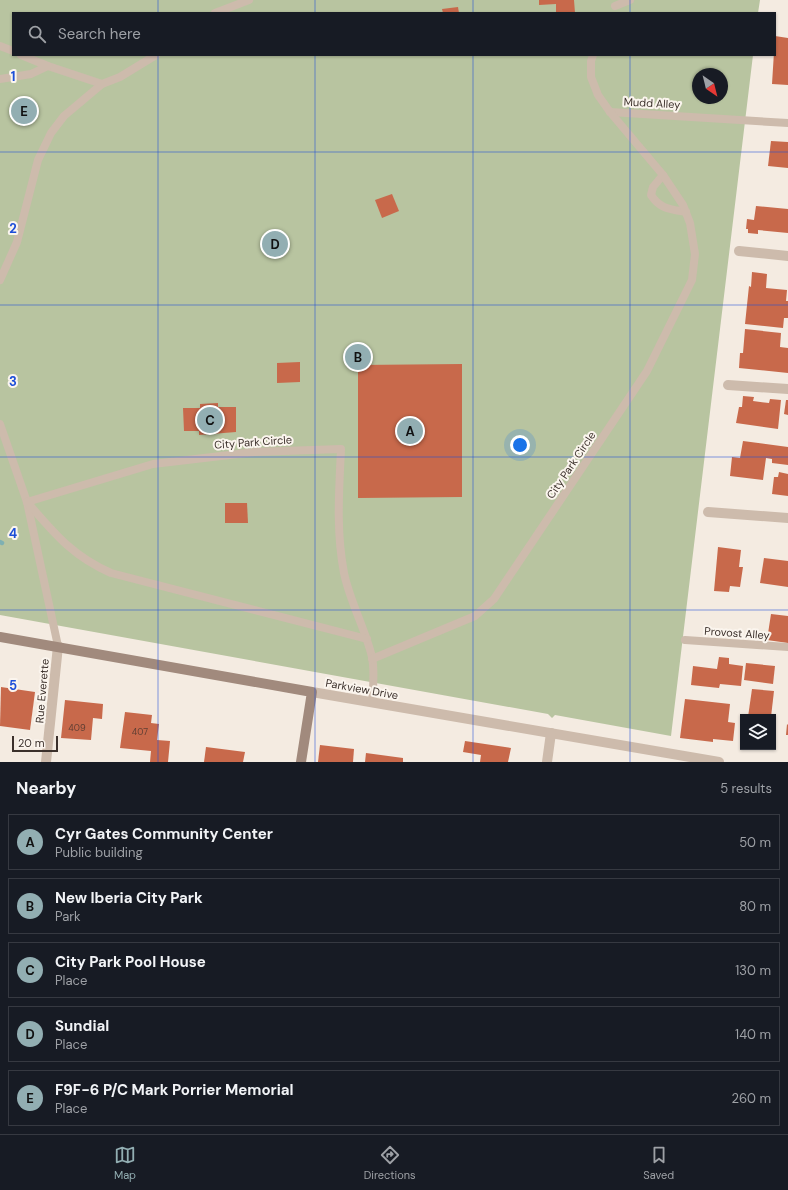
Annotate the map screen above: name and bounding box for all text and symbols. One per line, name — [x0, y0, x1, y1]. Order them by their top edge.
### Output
search box — [12, 12, 776, 56]
icon: search — [26, 23, 48, 45]
text: Search here — [58, 24, 141, 44]
text: 1 — [11, 68, 15, 85]
north arrow — [692, 68, 728, 104]
street label: Mudd Alley — [623, 95, 681, 111]
pin: E — [11, 96, 37, 126]
text: 2 — [9, 220, 17, 237]
pin: D — [262, 229, 288, 259]
pin: B — [345, 342, 371, 372]
text: 3 — [9, 373, 17, 390]
pin: C — [197, 405, 223, 435]
pin: A — [397, 416, 423, 446]
street label: City Park Circle — [543, 429, 599, 501]
street label: City Park Circle — [214, 432, 292, 452]
your location — [510, 435, 530, 455]
text: 4 — [9, 525, 17, 542]
street label: Provost Alley — [704, 624, 770, 642]
street label: Rue Everette — [32, 658, 52, 724]
street label: Parkview Drive — [325, 676, 399, 702]
text: 5 — [9, 677, 17, 694]
map controls — [740, 714, 776, 750]
button: layers — [740, 714, 776, 750]
house number: 409 — [68, 722, 86, 734]
house number: 407 — [132, 726, 148, 738]
scale bar — [12, 734, 58, 753]
text: 20 m — [18, 736, 44, 750]
text: Nearby — [16, 777, 76, 799]
text: 5 results — [720, 780, 772, 797]
text: Cyr Gates Community Center — [55, 824, 273, 844]
text: A — [25, 834, 35, 851]
text: 50 m — [739, 834, 771, 851]
text: Public building — [55, 844, 143, 861]
text: New Iberia City Park — [55, 888, 203, 908]
text: B — [26, 898, 34, 915]
text: 80 m — [739, 898, 771, 915]
text: Park — [55, 908, 81, 925]
text: City Park Pool House — [55, 952, 206, 972]
text: C — [25, 962, 35, 979]
text: 130 m — [735, 962, 771, 979]
text: Place — [55, 972, 87, 989]
text: Sundial — [55, 1016, 109, 1036]
text: D — [25, 1026, 35, 1043]
text: 140 m — [735, 1026, 771, 1043]
text: Place — [55, 1036, 87, 1053]
text: F9F-6 P/C Mark Porrier Memorial — [55, 1080, 294, 1100]
text: E — [26, 1090, 34, 1107]
text: 260 m — [731, 1090, 771, 1107]
text: Place — [55, 1100, 87, 1117]
tab: Map — [114, 1144, 136, 1182]
tab: Directions — [364, 1144, 416, 1182]
tab: Saved — [643, 1144, 674, 1182]

